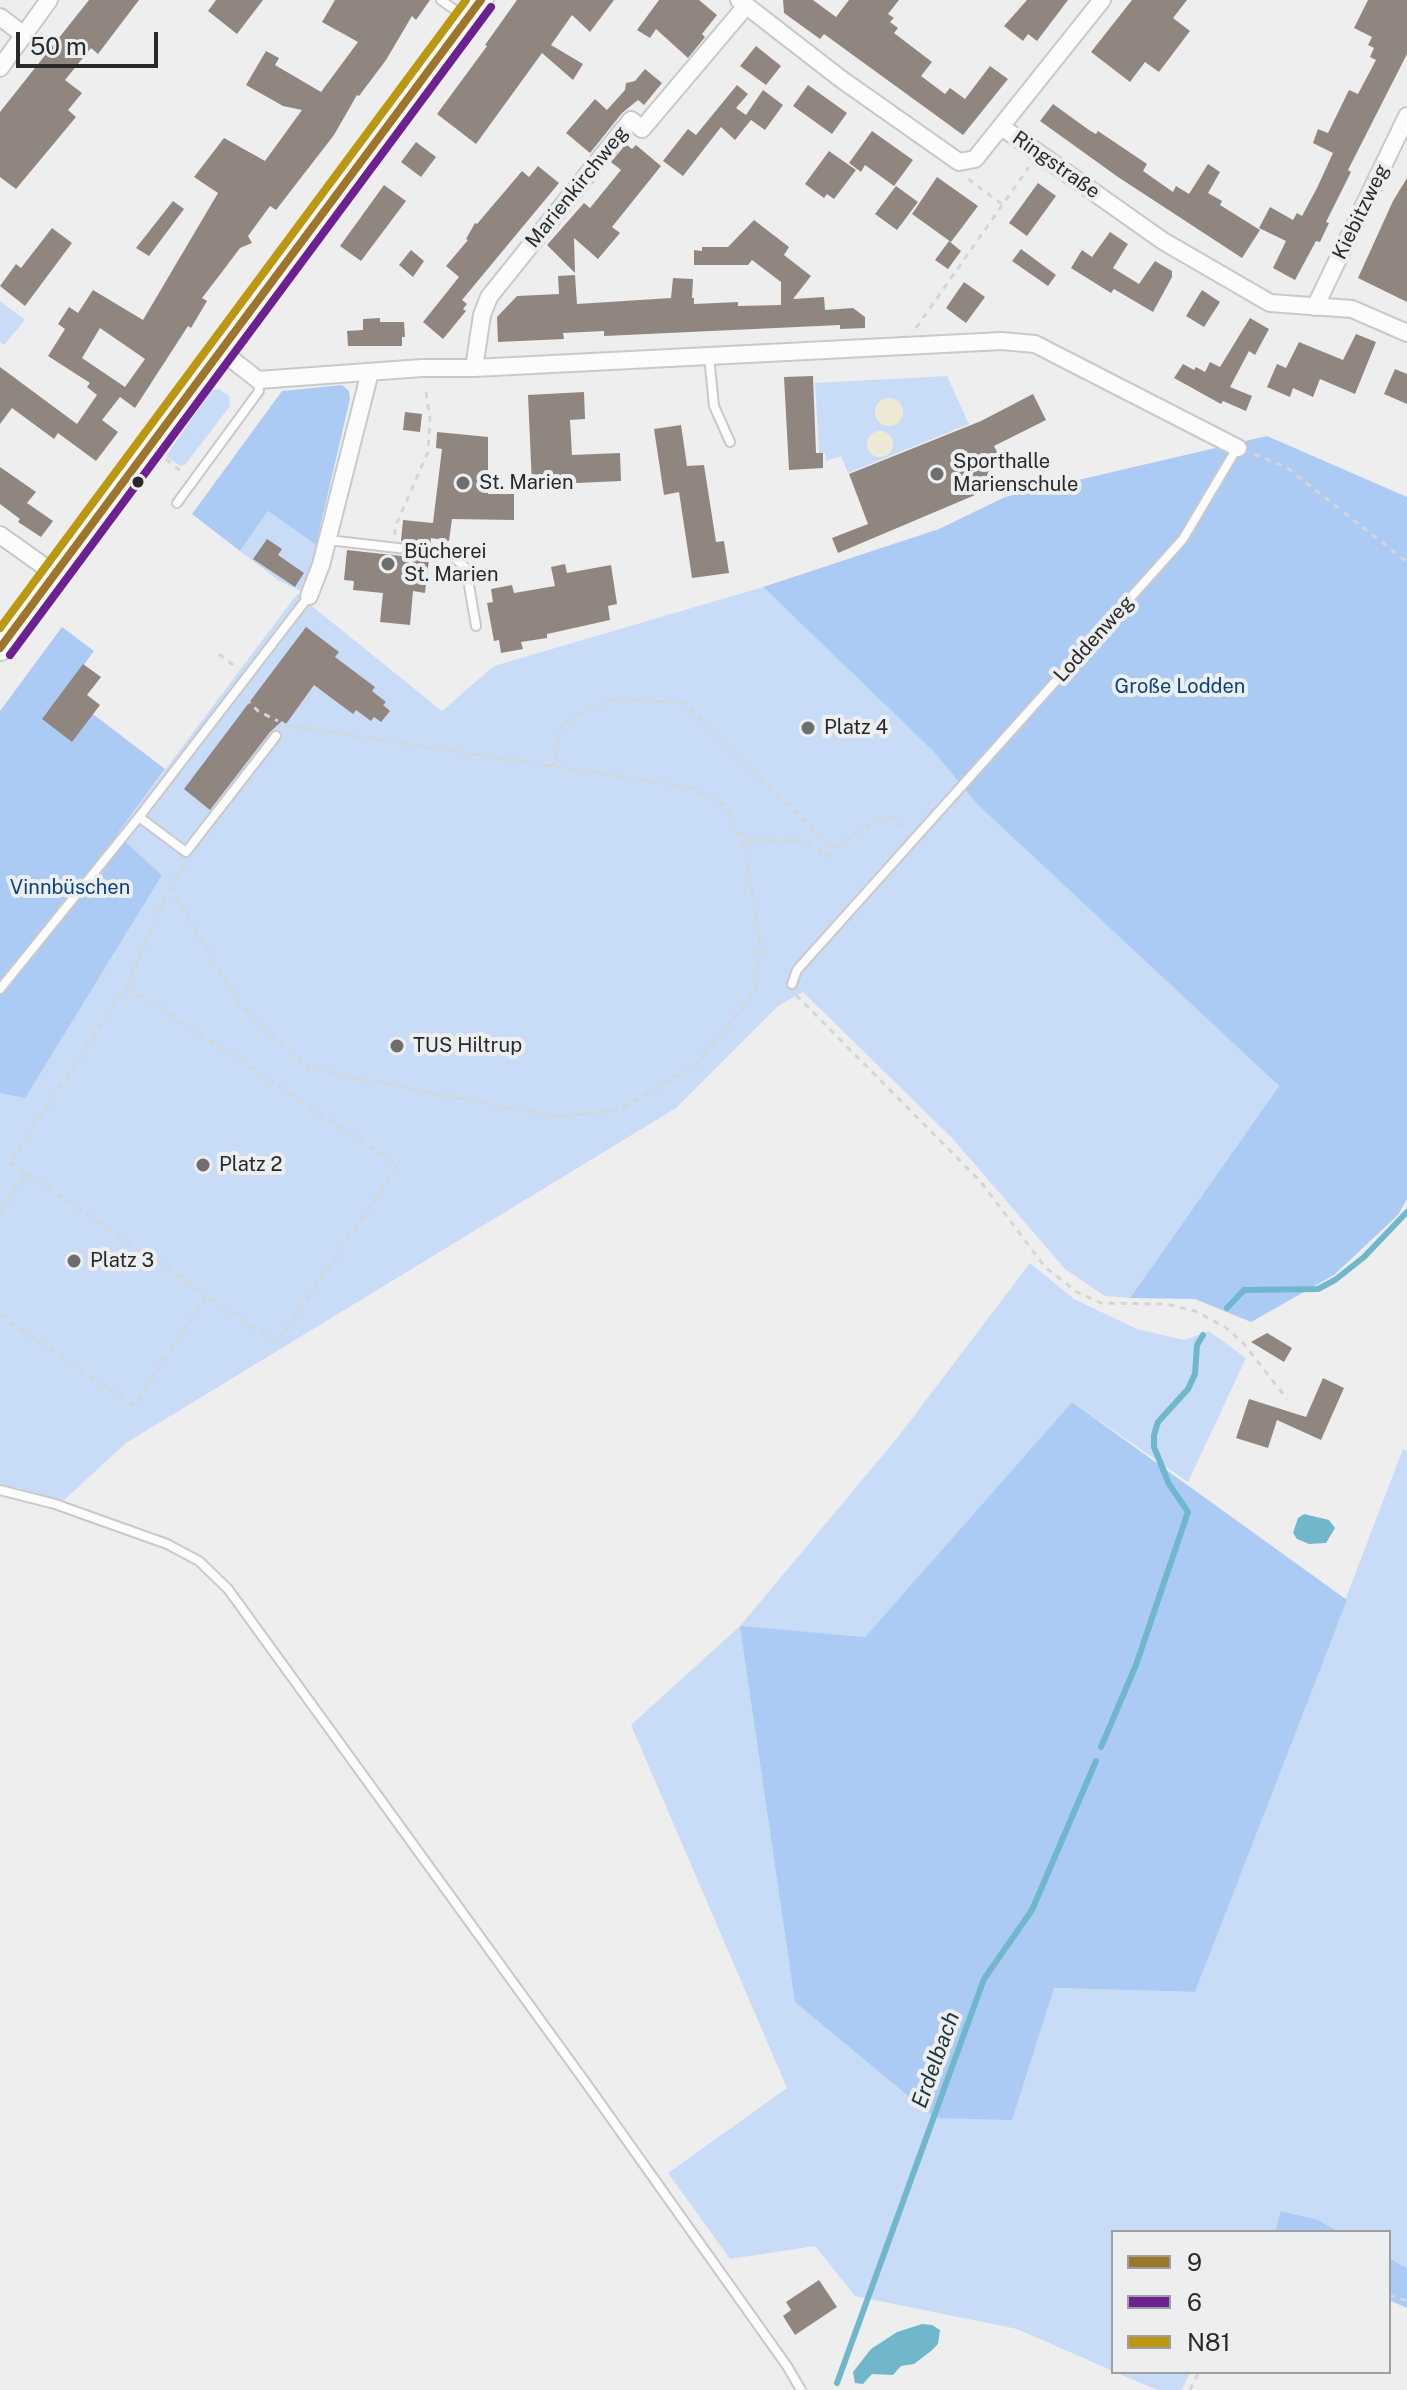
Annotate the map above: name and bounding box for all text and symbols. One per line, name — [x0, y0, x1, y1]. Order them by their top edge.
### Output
scale bar — [20, 16, 162, 66]
text: 50 m — [30, 32, 87, 60]
street label: Marienkirchweg — [521, 121, 633, 253]
street label: Ringstraße — [1008, 126, 1104, 204]
street label: Kiebitzweg — [1328, 160, 1394, 264]
place label: Sporthalle Marienschule — [953, 450, 1078, 497]
marker: Sporthalle Marienschule — [928, 465, 946, 483]
place label: St. Marien — [479, 471, 573, 495]
unlabelled marker — [130, 474, 146, 490]
marker: St. Marien — [454, 474, 472, 492]
place label: Bücherei St. Marien — [404, 540, 498, 587]
marker: Bücherei St. Marien — [379, 555, 397, 573]
street label: Loddenweg — [1049, 591, 1139, 687]
park label: Große Lodden — [1115, 675, 1245, 699]
place label: Platz 4 — [824, 716, 888, 740]
marker: Platz 4 — [799, 719, 817, 737]
park label: Vinnbüschen — [10, 876, 130, 900]
place label: TUS Hiltrup — [413, 1034, 522, 1058]
marker: TUS Hiltrup — [388, 1037, 406, 1055]
place label: Platz 2 — [219, 1153, 282, 1177]
marker: Platz 2 — [194, 1156, 212, 1174]
place label: Platz 3 — [90, 1249, 154, 1273]
marker: Platz 3 — [65, 1252, 83, 1270]
water label: Erdelbach — [906, 2008, 966, 2112]
legend — [1111, 2230, 1391, 2374]
text: 9 — [1187, 2248, 1202, 2276]
text: 6 — [1187, 2288, 1202, 2316]
text: N81 — [1187, 2328, 1230, 2356]

